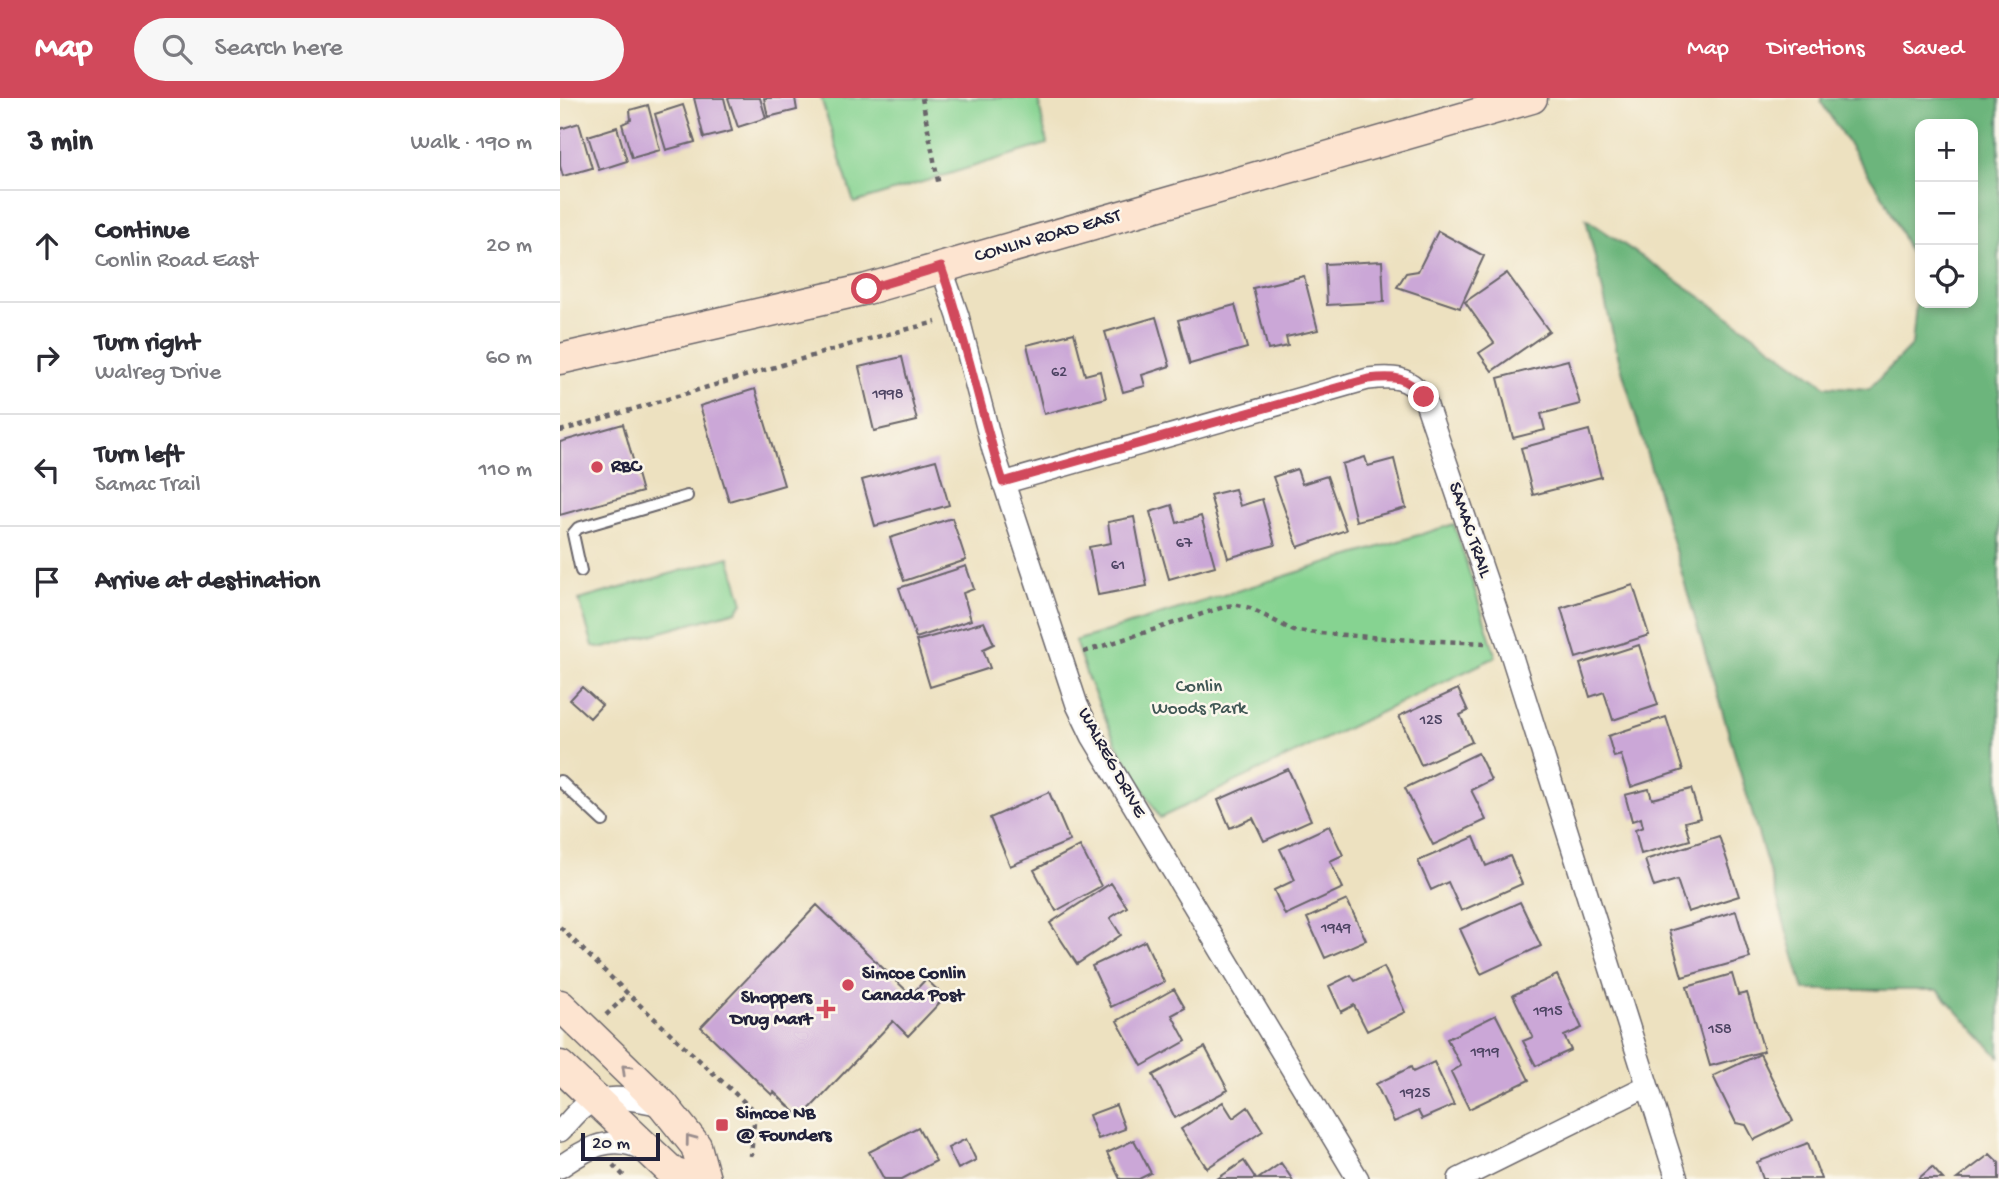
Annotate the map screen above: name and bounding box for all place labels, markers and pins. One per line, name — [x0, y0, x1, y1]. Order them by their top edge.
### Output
place label: RBC — [610, 456, 643, 479]
marker: RBC — [589, 459, 605, 475]
place label: Simcoe Conlin Canada Post — [861, 963, 967, 1008]
marker: Simcoe Conlin Canada Post — [840, 977, 856, 993]
place label: Shoppers Drug Mart — [728, 987, 814, 1032]
marker: Shoppers Drug Mart — [818, 1001, 834, 1017]
place label: Simcoe NB @ Founders — [736, 1103, 832, 1148]
marker: Simcoe NB @ Founders — [714, 1117, 730, 1133]

